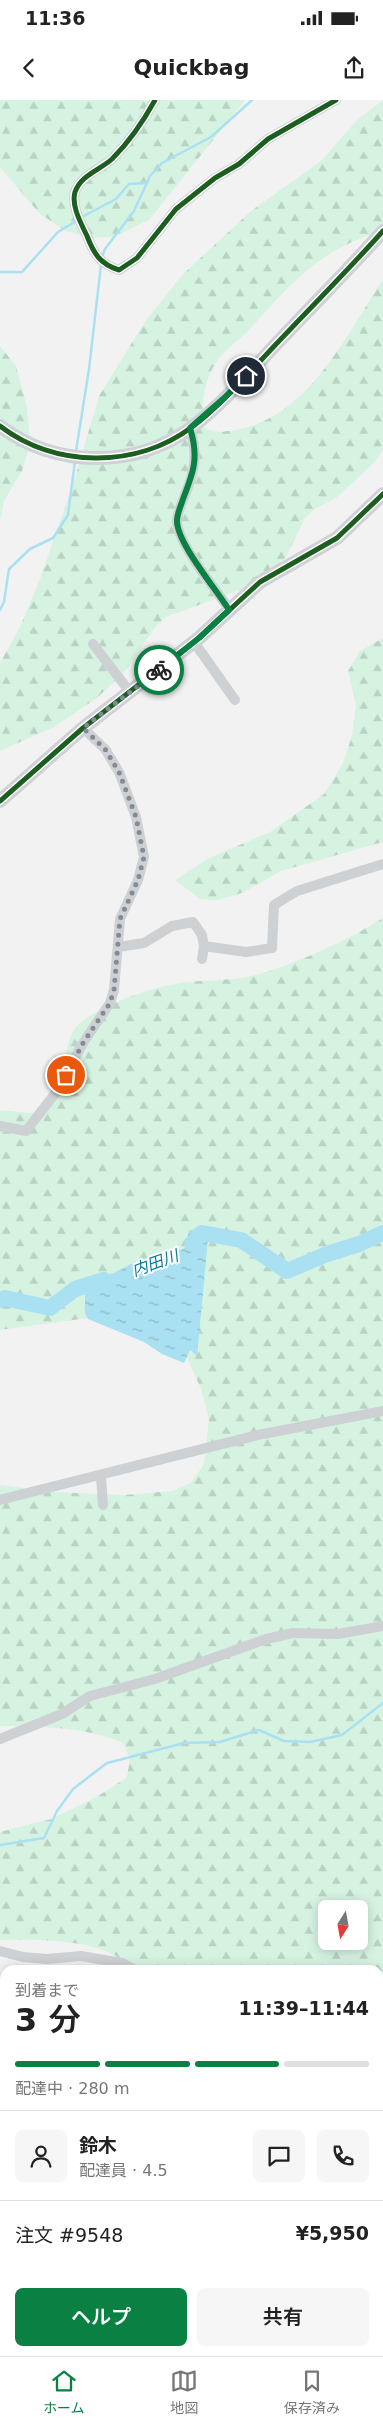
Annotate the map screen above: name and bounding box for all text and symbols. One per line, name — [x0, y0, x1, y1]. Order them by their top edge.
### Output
text: 11:36 — [25, 7, 85, 29]
icon: back — [15, 54, 43, 82]
icon: share — [340, 54, 368, 82]
text: Quickbag — [134, 55, 249, 80]
pin — [225, 355, 267, 397]
icon: home — [232, 362, 260, 390]
courier — [134, 645, 184, 695]
icon: bike — [145, 656, 173, 684]
pin — [45, 1054, 87, 1096]
icon: bag — [52, 1061, 80, 1089]
water label: 内田川 — [129, 1245, 183, 1280]
north arrow — [318, 1900, 368, 1950]
map controls — [318, 1900, 368, 1950]
text: 到着まで — [15, 1981, 79, 2000]
text: 11:39–11:44 — [239, 1997, 369, 2019]
text: 3 分 — [15, 2001, 80, 2039]
text: 配達中 · 280 m — [15, 2079, 129, 2098]
button: person — [15, 2130, 67, 2182]
button: chat — [253, 2130, 305, 2182]
button: phone — [317, 2130, 369, 2182]
text: 鈴木 — [79, 2134, 117, 2156]
text: 配達員 · 4.5 — [79, 2161, 168, 2180]
text: ¥5,950 — [296, 2222, 369, 2244]
text: 注文 #9548 — [15, 2224, 123, 2246]
button: ヘルプ — [15, 2288, 187, 2346]
button: 共有 — [197, 2288, 369, 2346]
tab: ホーム — [43, 2367, 84, 2417]
tab: 地図 — [170, 2367, 198, 2417]
tab: 保存済み — [284, 2367, 340, 2417]

